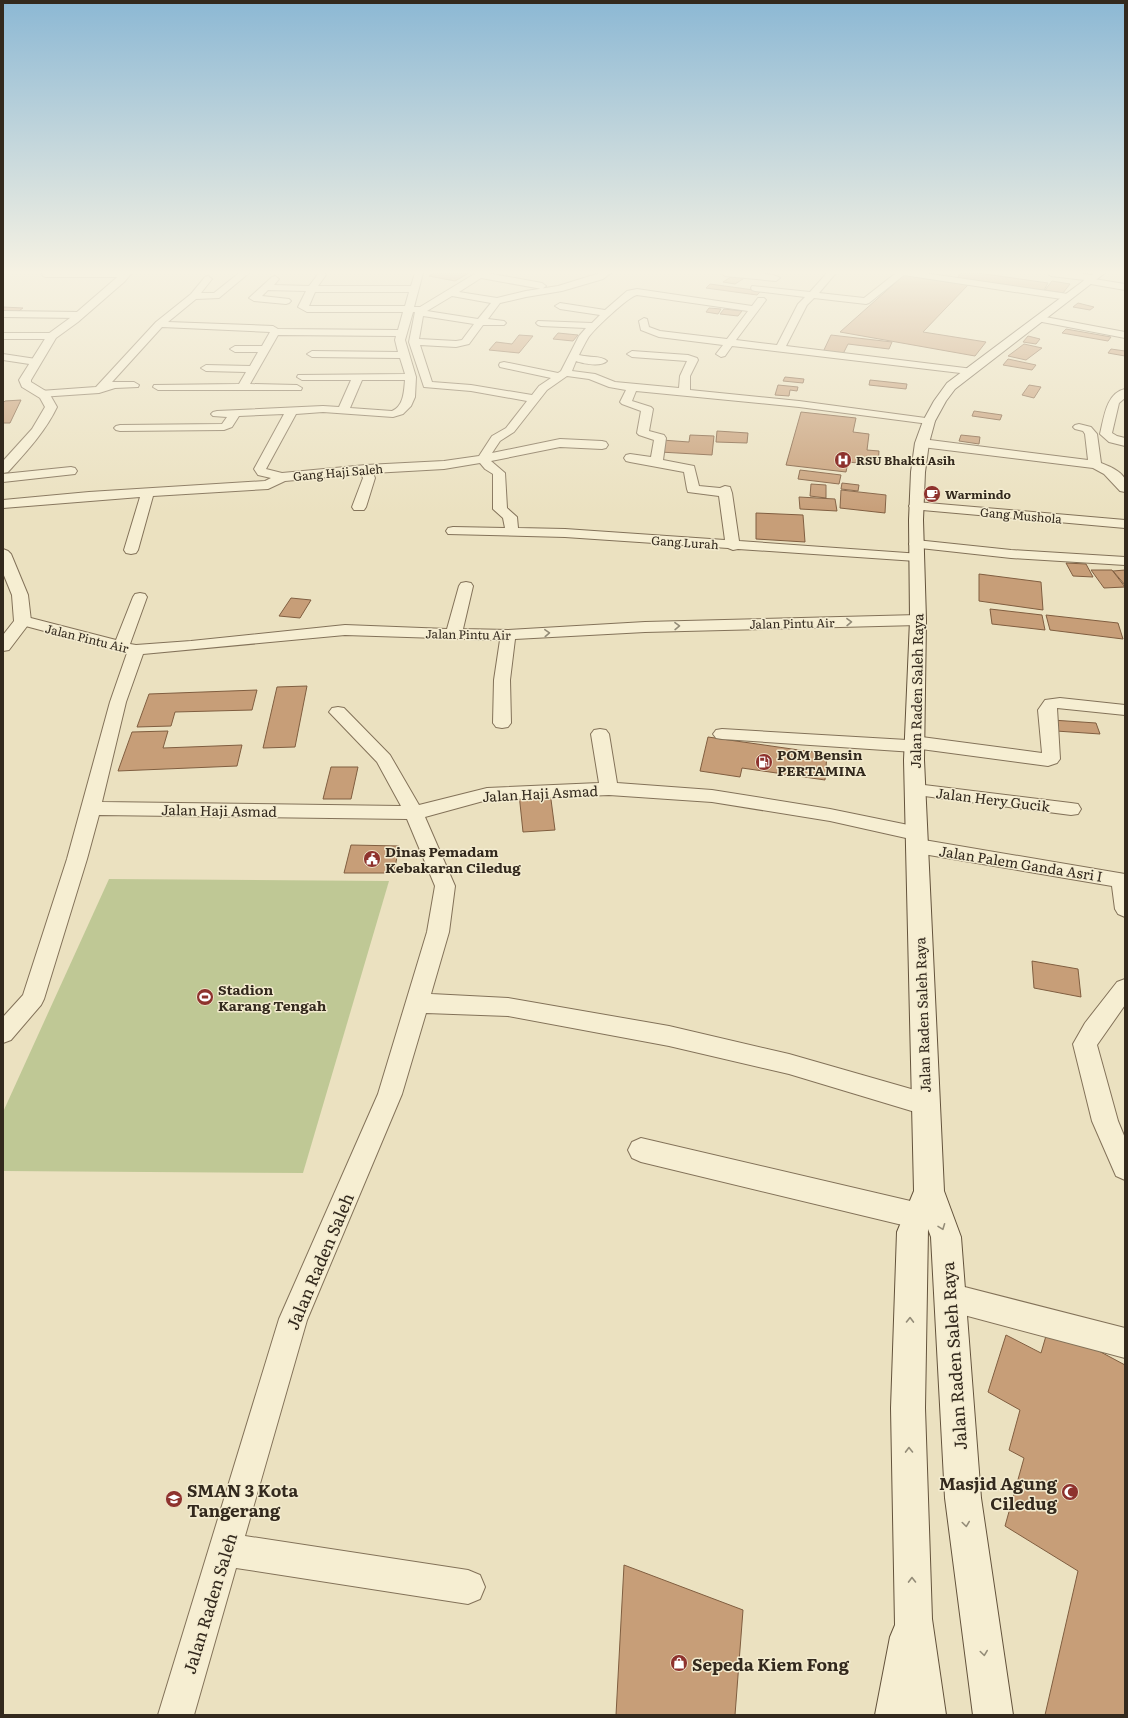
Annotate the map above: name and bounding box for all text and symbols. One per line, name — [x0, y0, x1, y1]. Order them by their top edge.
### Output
hospital icon: RSU Bhakti Asih — [833, 450, 853, 470]
place label: RSU Bhakti Asih — [856, 451, 955, 469]
street label: Gang Haji Saleh — [292, 459, 384, 485]
cafe icon: Warmindo — [922, 484, 942, 504]
place label: Warmindo — [945, 485, 1012, 503]
street label: Gang Mushola — [979, 502, 1063, 528]
street label: Gang Lurah — [651, 531, 719, 553]
street label: Jalan Pintu Air — [749, 613, 835, 633]
street label: Jalan Raden Saleh Raya — [905, 613, 927, 769]
one-way arrow — [846, 618, 852, 626]
street label: Jalan Pintu Air — [43, 619, 131, 657]
one-way arrow — [674, 622, 680, 630]
street label: Jalan Pintu Air — [425, 624, 511, 644]
one-way arrow — [544, 628, 550, 637]
place label: POM Bensin PERTAMINA — [777, 744, 867, 780]
fuel station icon: POM Bensin PERTAMINA — [754, 752, 774, 772]
street label: Jalan Haji Asmad — [482, 780, 599, 806]
street label: Jalan Hery Gucik — [935, 782, 1052, 816]
street label: Jalan Haji Asmad — [161, 799, 278, 821]
street label: Jalan Palem Ganda Asri I — [938, 840, 1104, 886]
place label: Dinas Pemadam Kebakaran Ciledug — [385, 841, 521, 877]
public building icon: Dinas Pemadam Kebakaran Ciledug — [362, 849, 382, 869]
street label: Jalan Raden Saleh Raya — [909, 936, 935, 1093]
place label: Stadion Karang Tengah — [218, 979, 327, 1015]
sports icon: Stadion Karang Tengah — [195, 987, 215, 1007]
street label: Jalan Raden Saleh — [279, 1189, 359, 1333]
one-way arrow — [938, 1224, 946, 1231]
street label: Jalan Raden Saleh Raya — [934, 1260, 972, 1451]
one-way arrow — [906, 1317, 914, 1323]
one-way arrow — [905, 1447, 913, 1453]
place label: Masjid Agung Ciledug — [939, 1470, 1058, 1515]
place label: SMAN 3 Kota Tangerang — [187, 1477, 298, 1522]
mosque icon: Masjid Agung Ciledug — [1060, 1482, 1080, 1502]
school or university icon: SMAN 3 Kota Tangerang — [164, 1489, 184, 1509]
one-way arrow — [961, 1521, 970, 1527]
street label: Jalan Raden Saleh — [176, 1529, 242, 1677]
one-way arrow — [908, 1577, 916, 1583]
one-way arrow — [979, 1650, 988, 1656]
place label: Sepeda Kiem Fong — [692, 1651, 850, 1676]
shop icon: Sepeda Kiem Fong — [669, 1653, 689, 1673]

